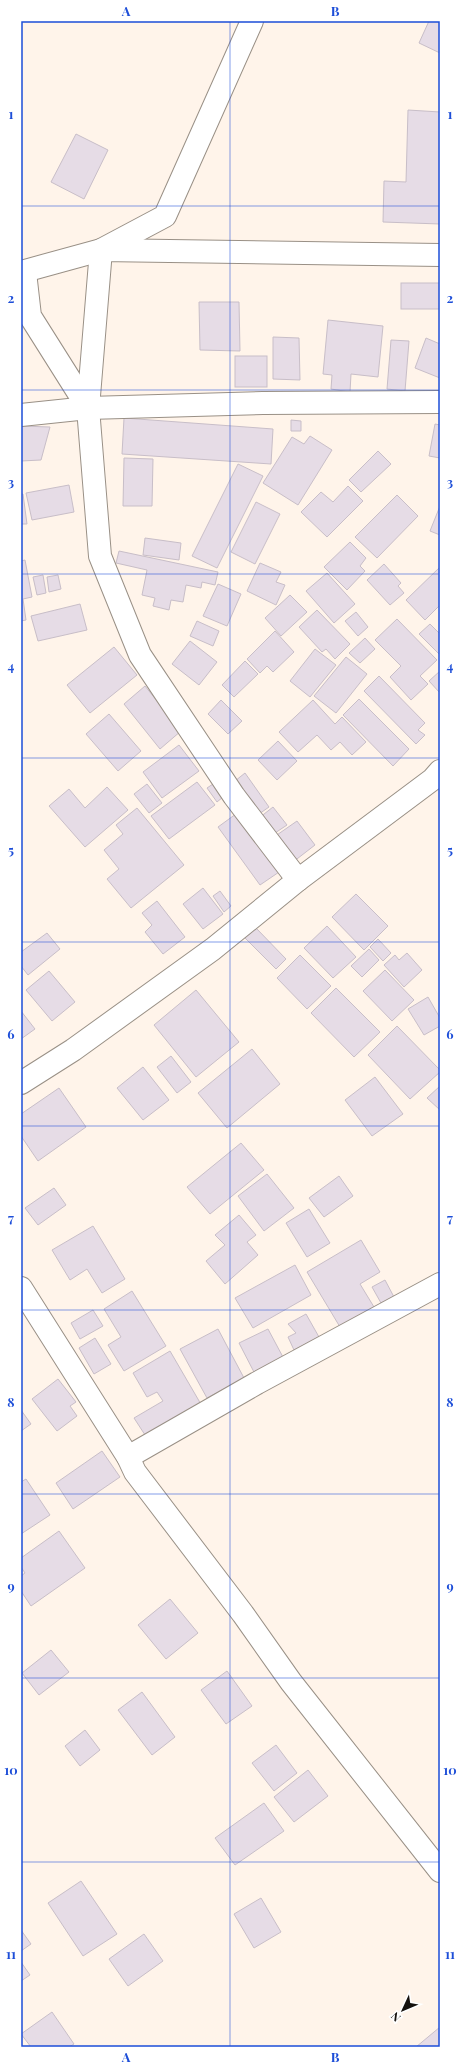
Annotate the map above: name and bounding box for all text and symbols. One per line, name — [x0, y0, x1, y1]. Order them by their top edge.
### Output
text: A — [121, 2, 131, 19]
text: B — [331, 2, 340, 19]
text: 1 — [9, 105, 14, 122]
text: 1 — [448, 105, 453, 122]
text: 2 — [8, 289, 15, 306]
text: 2 — [447, 289, 454, 306]
text: 3 — [8, 473, 14, 490]
text: 3 — [447, 473, 453, 490]
text: 4 — [8, 657, 15, 674]
text: 4 — [447, 657, 454, 674]
text: 5 — [8, 841, 14, 858]
text: 5 — [447, 841, 453, 858]
text: 6 — [7, 1025, 15, 1042]
text: 6 — [446, 1025, 454, 1042]
text: 7 — [8, 1209, 14, 1226]
text: 7 — [447, 1209, 453, 1226]
text: 8 — [7, 1393, 15, 1410]
text: 8 — [446, 1393, 454, 1410]
text: 9 — [7, 1577, 15, 1594]
text: 9 — [446, 1577, 454, 1594]
text: 10 — [4, 1761, 18, 1778]
text: 10 — [443, 1761, 457, 1778]
text: 11 — [6, 1945, 16, 1962]
text: 11 — [445, 1945, 455, 1962]
north arrow — [383, 1990, 423, 2030]
text: N — [387, 2009, 404, 2025]
text: A — [121, 2048, 131, 2065]
text: B — [331, 2048, 340, 2065]

